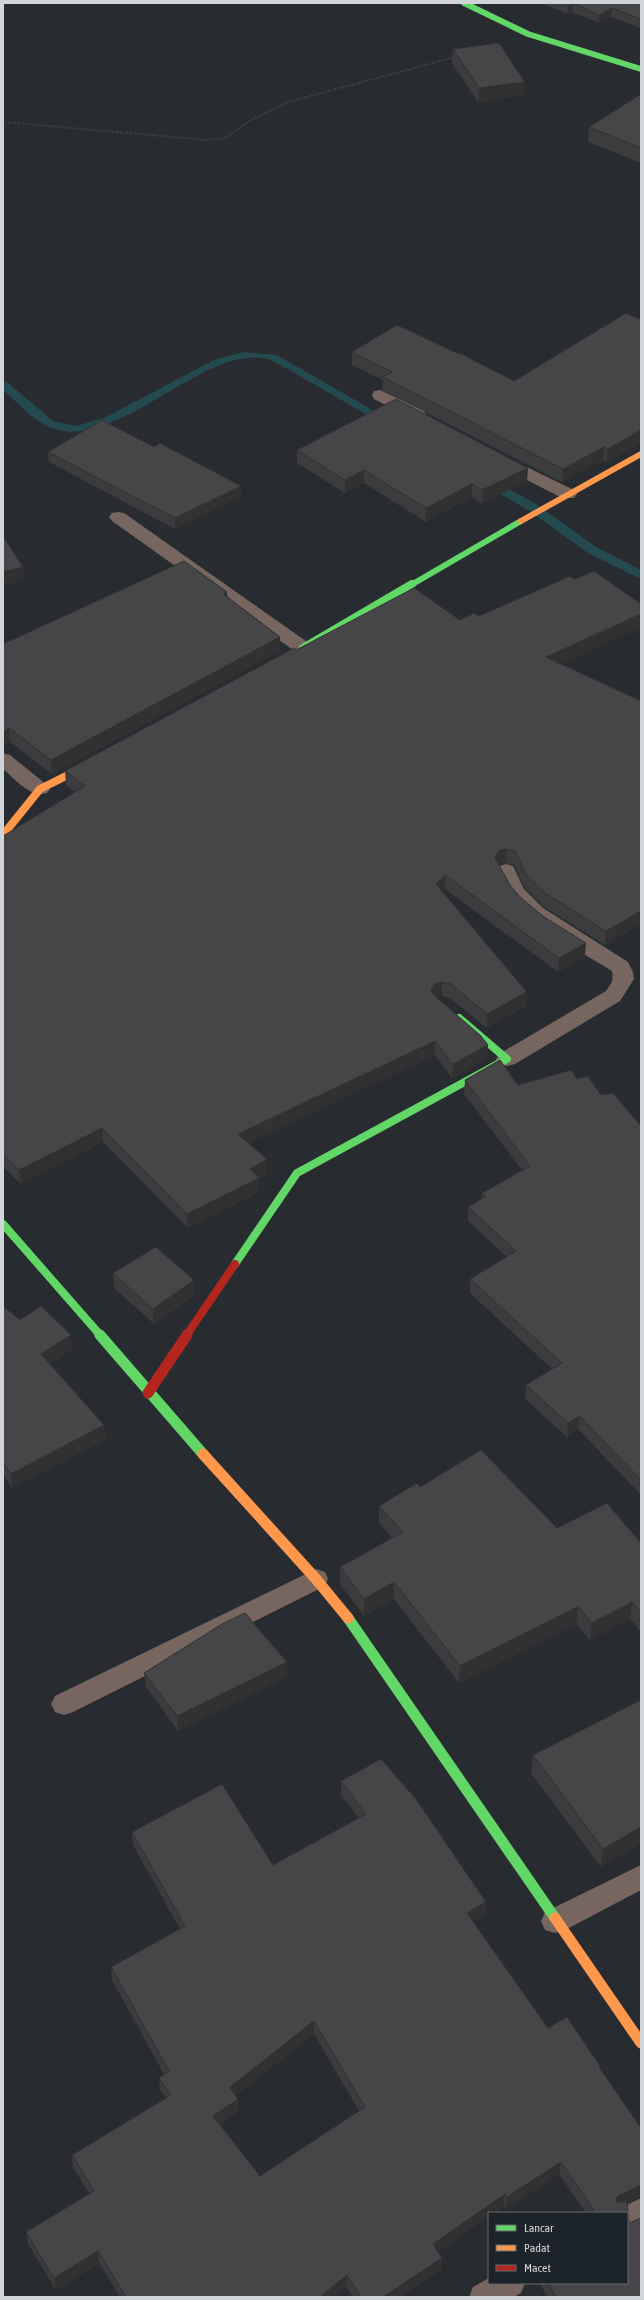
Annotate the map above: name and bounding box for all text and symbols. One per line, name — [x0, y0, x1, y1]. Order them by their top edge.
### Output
legend — [488, 2212, 628, 2284]
text: Lancar — [524, 2221, 554, 2235]
text: Padat — [524, 2241, 550, 2255]
text: Macet — [524, 2261, 552, 2275]

